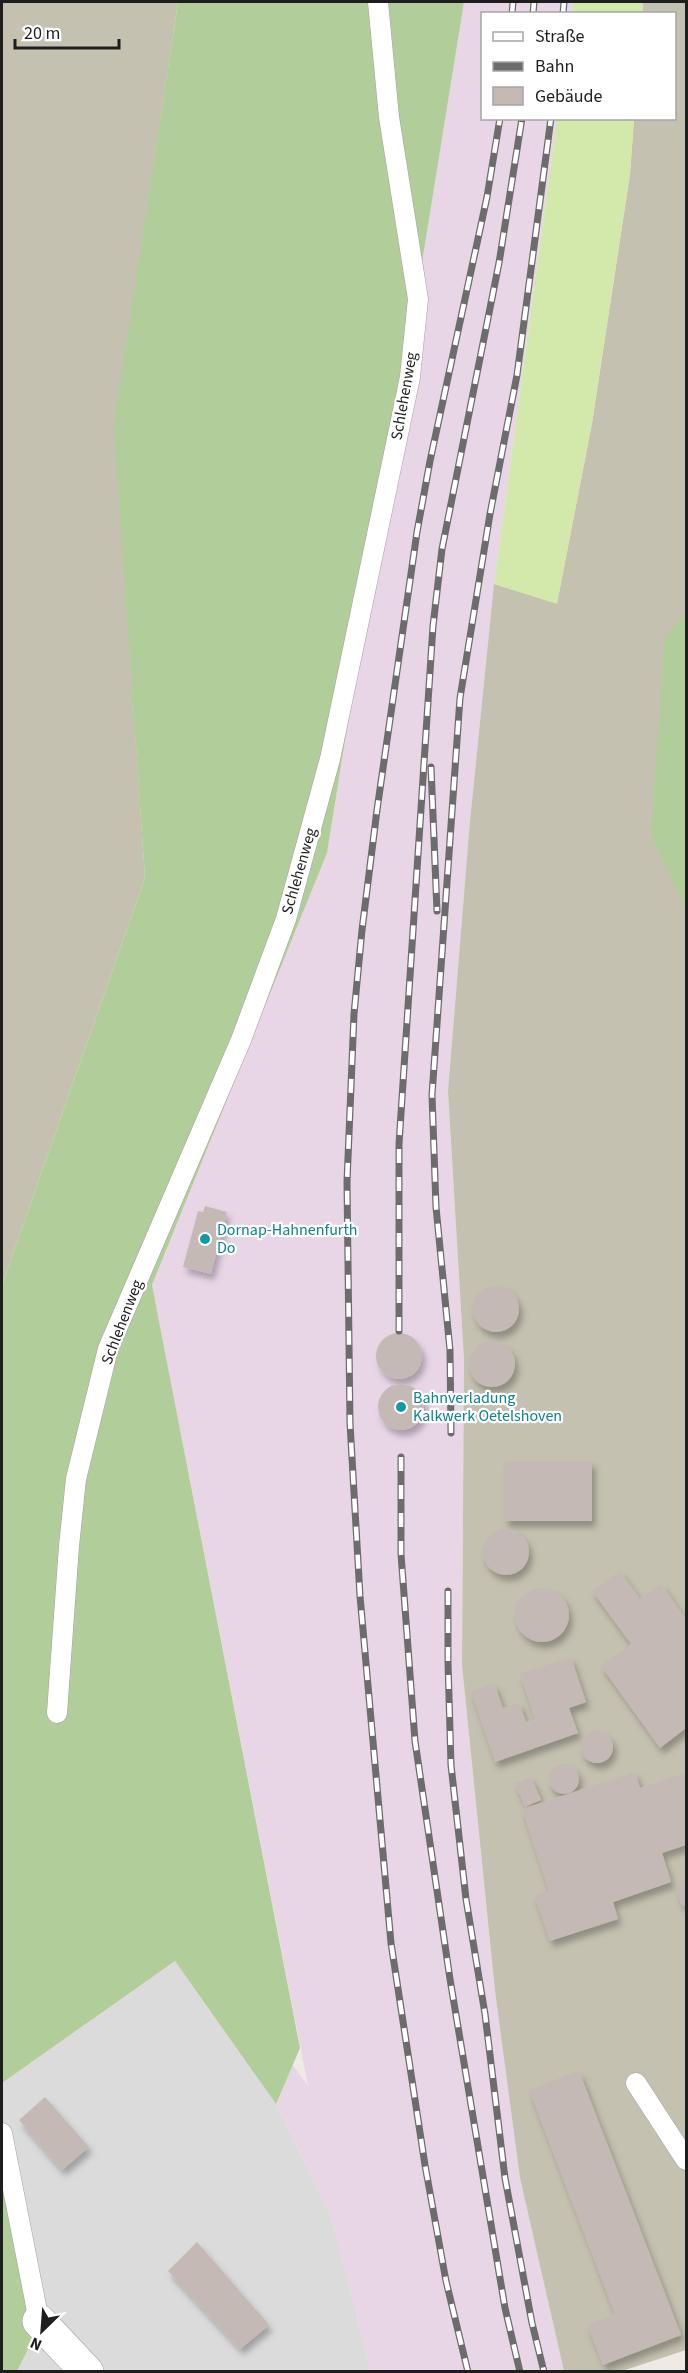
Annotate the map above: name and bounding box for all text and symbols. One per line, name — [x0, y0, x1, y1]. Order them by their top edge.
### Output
scale bar — [15, 12, 118, 50]
legend — [481, 12, 676, 120]
text: 20 m — [24, 21, 60, 46]
text: Straße — [535, 24, 585, 49]
text: Bahn — [535, 54, 574, 79]
text: Gebäude — [535, 84, 603, 109]
street label: Schlehenweg — [385, 350, 423, 442]
street label: Schlehenweg — [276, 825, 322, 917]
place label: Dornap-Hahnenfurth Do — [217, 1219, 358, 1259]
marker: Dornap-Hahnenfurth Do — [198, 1232, 212, 1246]
street label: Schlehenweg — [96, 1276, 148, 1368]
place label: Bahnverladung Kalkwerk Oetelshoven — [413, 1387, 562, 1427]
marker: Bahnverladung Kalkwerk Oetelshoven — [394, 1400, 408, 1414]
north arrow — [12, 2301, 72, 2361]
text: N — [27, 2331, 46, 2356]

